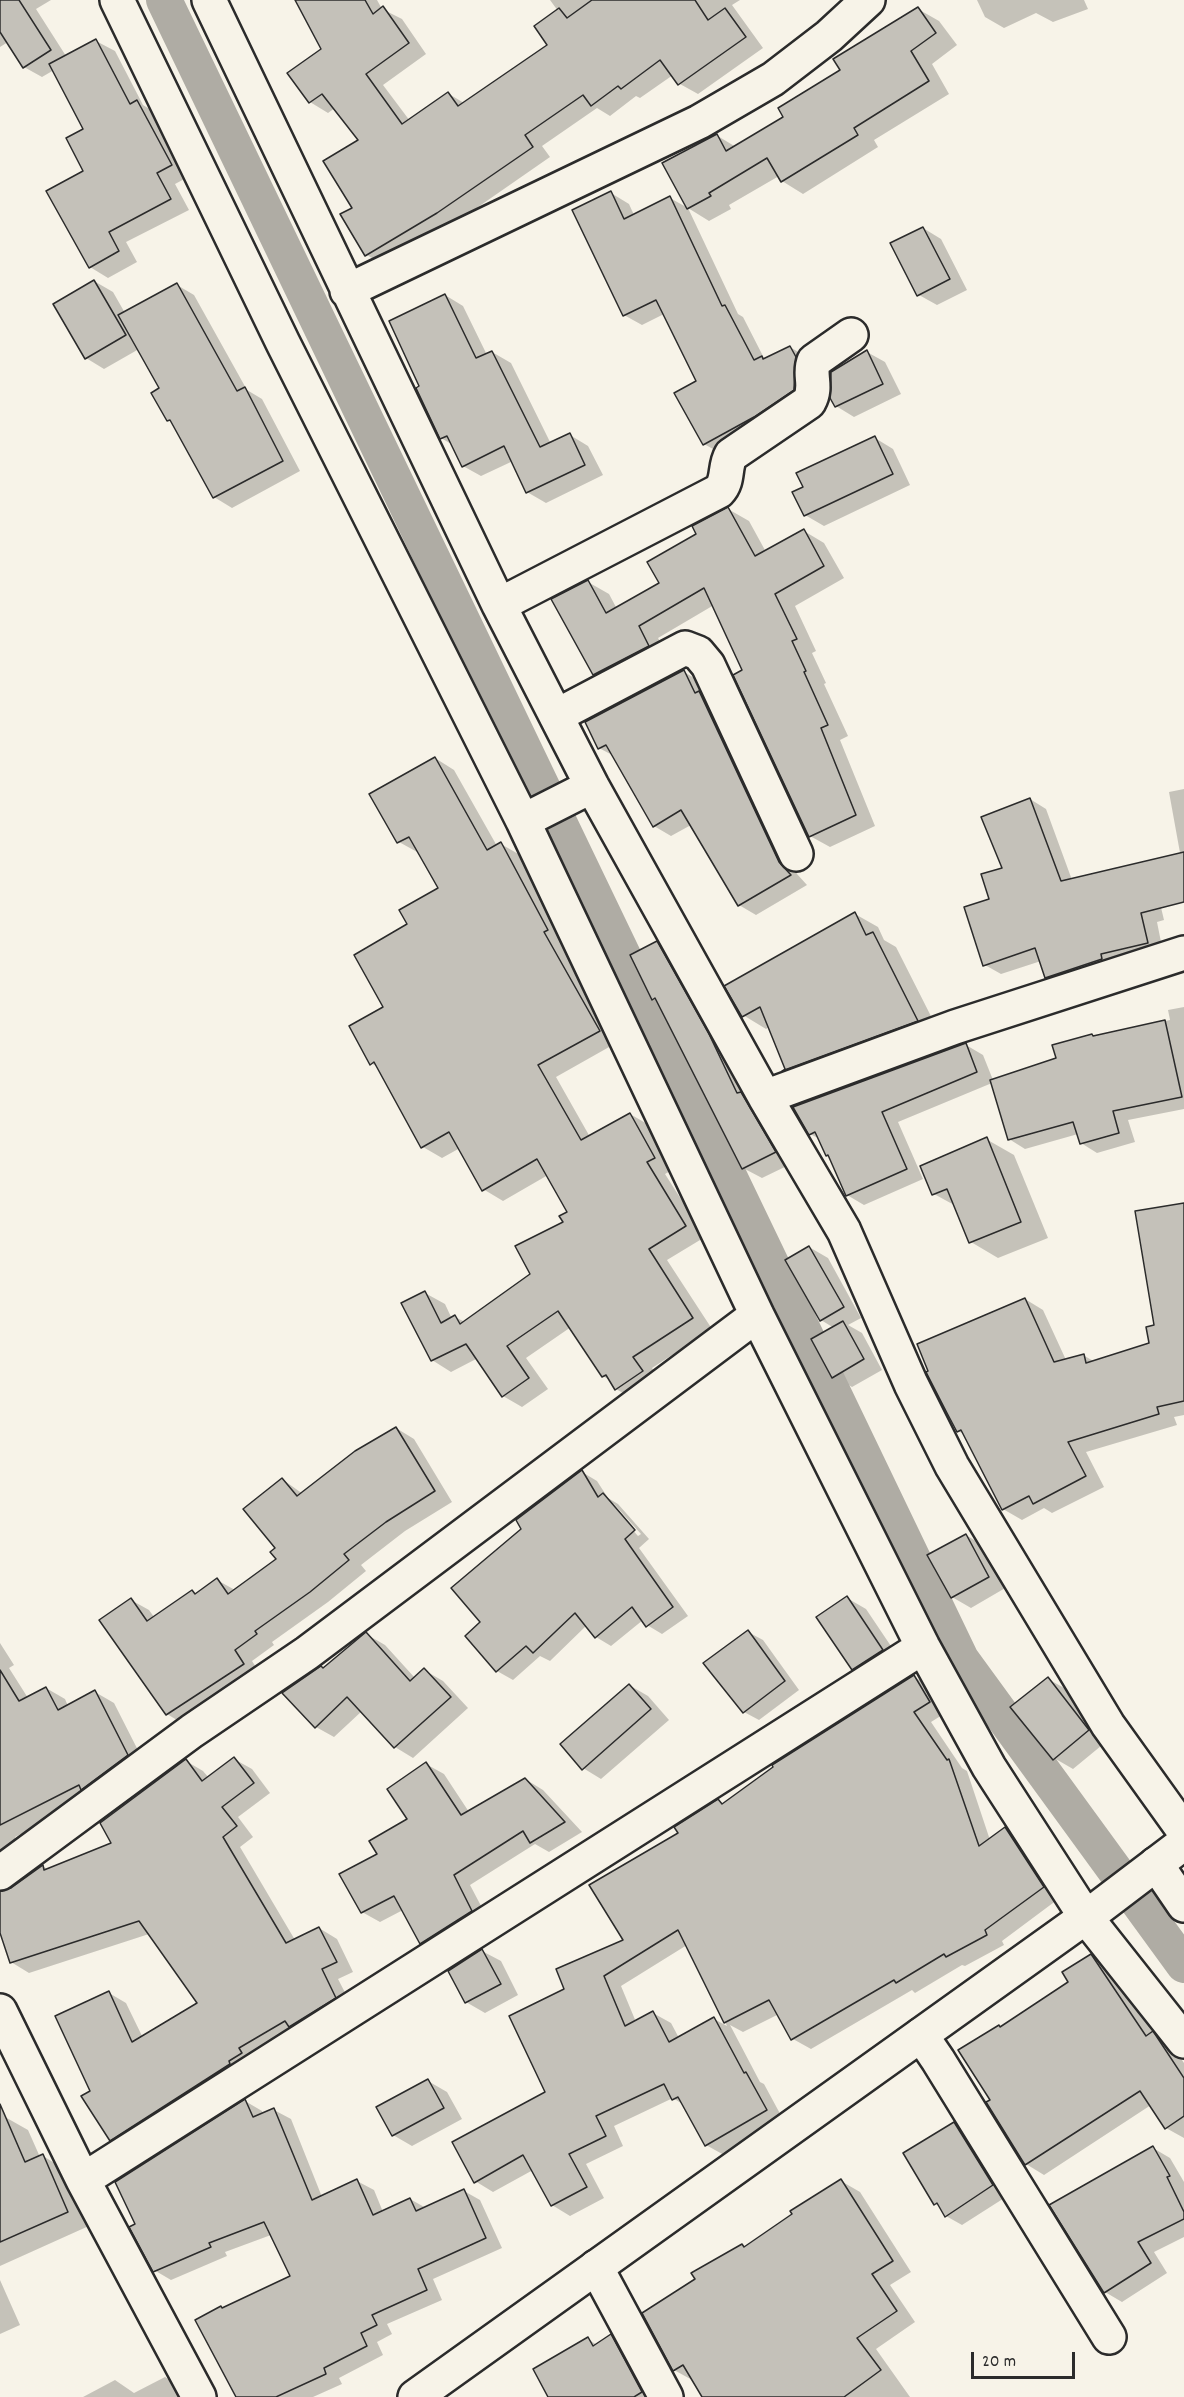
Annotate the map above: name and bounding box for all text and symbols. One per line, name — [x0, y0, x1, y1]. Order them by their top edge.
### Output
scale bar — [974, 2340, 1078, 2378]
text: 20 m — [982, 2350, 1016, 2375]

